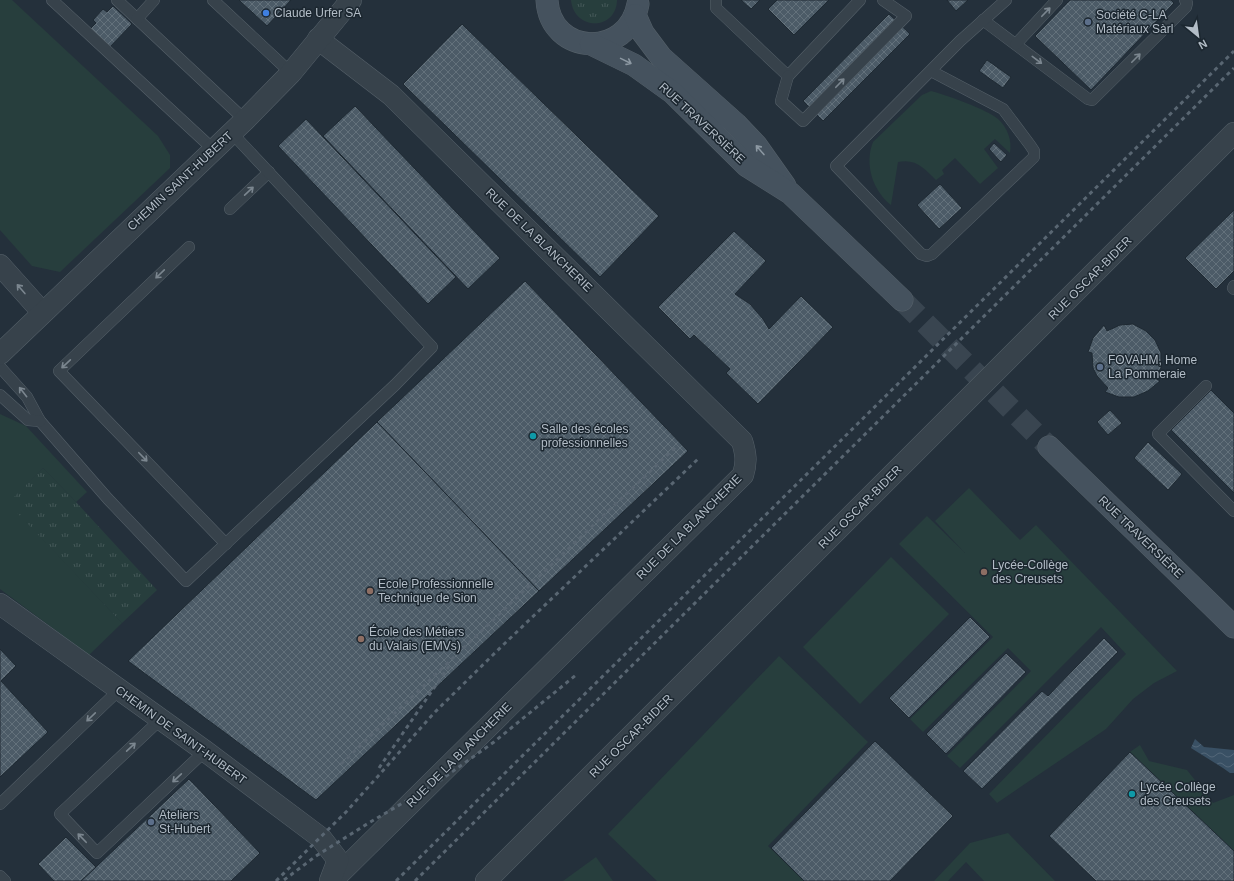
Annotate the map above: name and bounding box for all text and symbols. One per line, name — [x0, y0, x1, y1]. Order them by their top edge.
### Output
place label: Claude Urfer SA — [274, 6, 361, 20]
one-way arrow — [1041, 7, 1051, 17]
marker: Claude Urfer SA — [261, 8, 271, 18]
place label: Société C-LA Matériaux Sàrl — [1096, 8, 1173, 36]
north arrow — [1178, 16, 1218, 56]
marker: Société C-LA Matériaux Sàrl — [1083, 17, 1093, 27]
text: N — [1196, 38, 1209, 52]
one-way arrow — [1131, 53, 1141, 63]
one-way arrow — [1031, 56, 1042, 64]
one-way arrow — [620, 58, 632, 65]
one-way arrow — [835, 78, 845, 88]
street label: RUE TRAVERSIÈRE — [656, 79, 749, 166]
street label: CHEMIN SAINT-HUBERT — [125, 128, 236, 233]
one-way arrow — [755, 144, 764, 155]
street label: RUE DE LA BLANCHERIE — [483, 185, 595, 295]
one-way arrow — [244, 186, 254, 195]
street label: RUE OSCAR-BIDER — [1045, 233, 1135, 323]
one-way arrow — [155, 269, 165, 279]
one-way arrow — [16, 283, 25, 294]
place label: FOVAHM, Home La Pommeraie — [1108, 353, 1197, 381]
one-way arrow — [62, 359, 72, 368]
marker: FOVAHM, Home La Pommeraie — [1095, 362, 1105, 372]
one-way arrow — [18, 387, 27, 398]
place label: Salle des écoles professionnelles — [541, 422, 628, 450]
marker: Salle des écoles professionnelles — [528, 431, 538, 441]
one-way arrow — [138, 452, 148, 462]
street label: RUE OSCAR-BIDER — [815, 462, 905, 552]
street label: RUE DE LA BLANCHERIE — [634, 472, 744, 582]
street label: RUE TRAVERSIÈRE — [1096, 492, 1187, 581]
place label: Lycée-Collège des Creusets — [992, 558, 1069, 586]
marker: Lycée-Collège des Creusets — [979, 567, 989, 577]
place label: Ecole Professionnelle Technique de Sion — [378, 577, 494, 605]
marker: Ecole Professionnelle Technique de Sion — [365, 586, 375, 596]
place label: École des Métiers du Valais (EMVs) — [369, 624, 464, 653]
marker: École des Métiers du Valais (EMVs) — [356, 634, 366, 644]
street label: CHEMIN DE SAINT-HUBERT — [113, 683, 250, 788]
street label: RUE OSCAR-BIDER — [586, 691, 676, 781]
street label: RUE DE LA BLANCHERIE — [404, 700, 514, 810]
one-way arrow — [86, 712, 96, 721]
one-way arrow — [126, 742, 136, 752]
one-way arrow — [172, 773, 182, 783]
place label: Lycée Collège des Creusets — [1140, 780, 1216, 808]
marker: Lycée Collège des Creusets — [1127, 789, 1137, 799]
place label: Ateliers St-Hubert — [159, 808, 211, 836]
marker: Ateliers St-Hubert — [146, 817, 156, 827]
one-way arrow — [77, 833, 87, 843]

